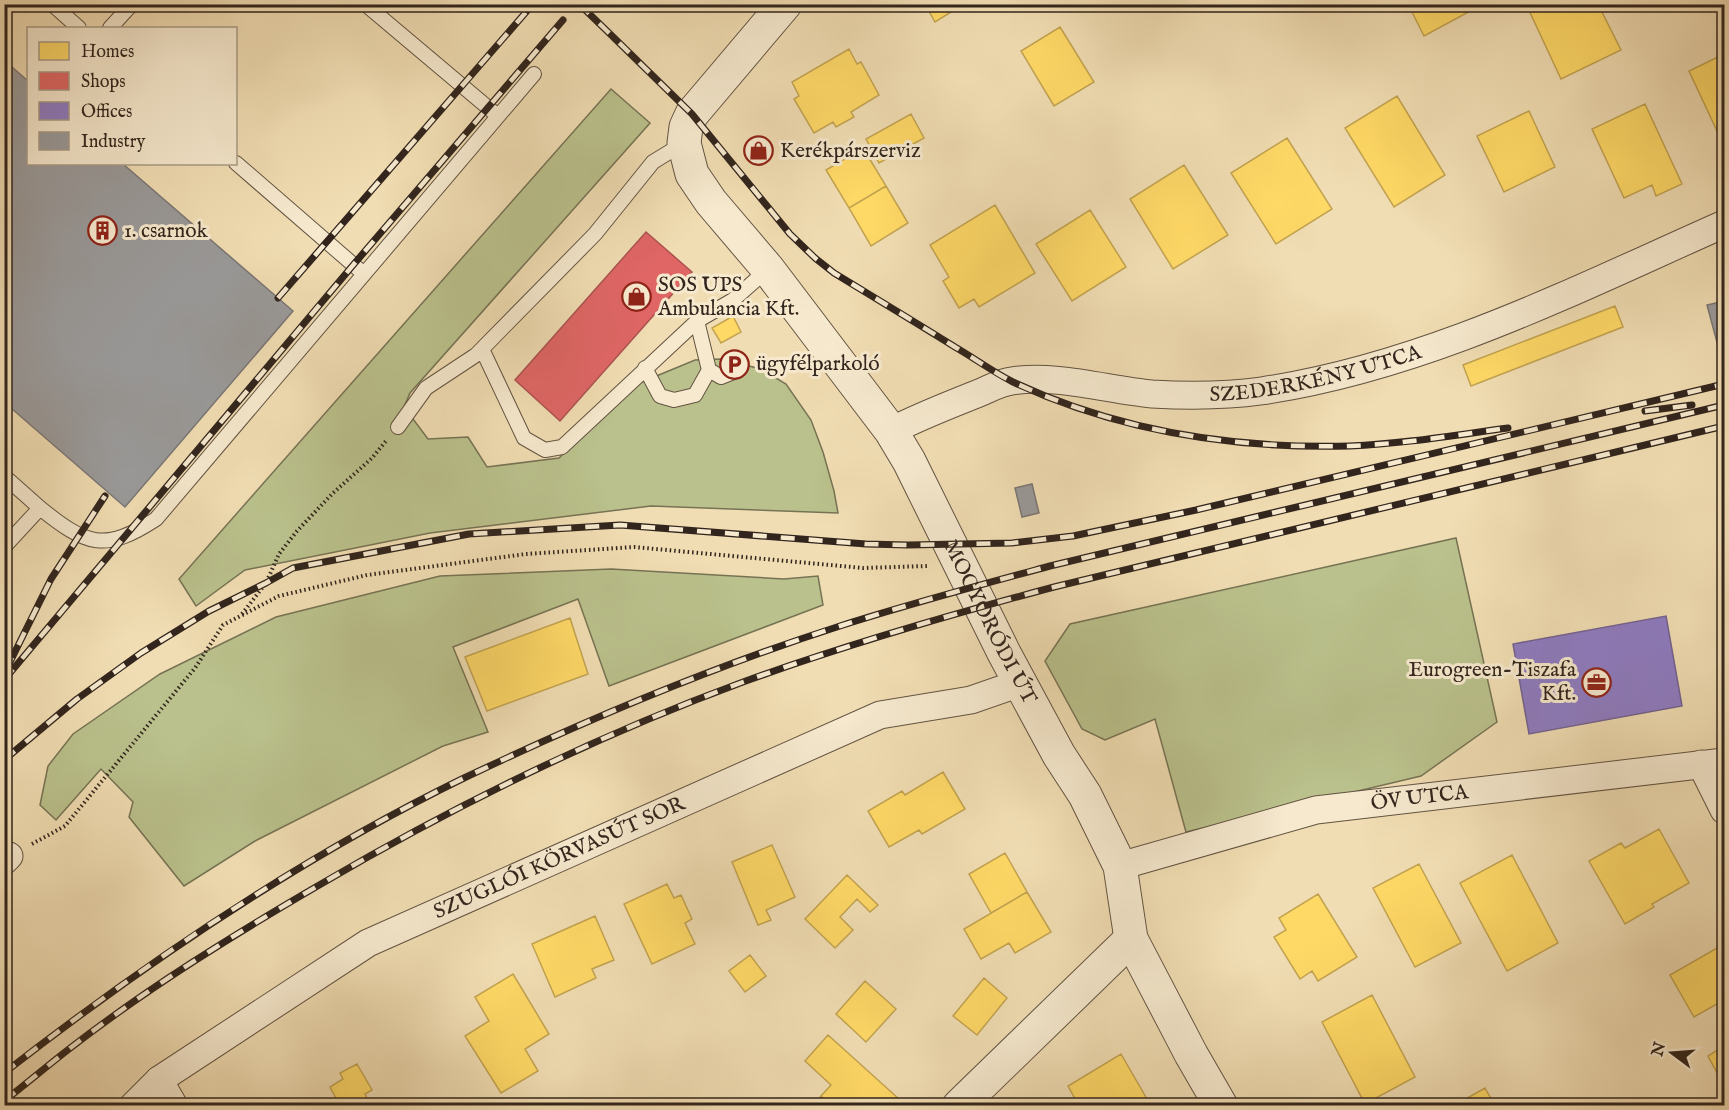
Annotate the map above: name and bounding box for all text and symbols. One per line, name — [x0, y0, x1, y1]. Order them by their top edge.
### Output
legend — [27, 27, 237, 165]
text: Homes — [81, 41, 134, 64]
text: Shops — [81, 71, 126, 94]
text: Offices — [81, 101, 132, 124]
text: Industry — [81, 131, 145, 154]
shop icon: Kerékpárszerviz — [743, 135, 775, 167]
place label: Kerékpárszerviz — [780, 138, 921, 165]
building icon: 1. csarnok — [87, 215, 119, 247]
place label: 1. csarnok — [124, 218, 209, 245]
place label: SOS UPS Ambulancia Kft. — [657, 272, 799, 323]
shop icon: SOS UPS Ambulancia Kft. — [621, 281, 653, 313]
street label: SZEDERKÉNY UTCA — [1209, 339, 1426, 409]
parking icon: ügyfélparkoló — [719, 348, 751, 380]
place label: ügyfélparkoló — [756, 351, 880, 378]
street label: MOGYORÓDI ÚT — [937, 536, 1043, 710]
place label: Eurogreen-Tiszafa Kft. — [1408, 657, 1577, 708]
office icon: Eurogreen-Tiszafa Kft. — [1581, 666, 1613, 698]
street label: ÖV UTCA — [1369, 779, 1470, 817]
street label: SZUGLÓI KÖRVASÚT SOR — [429, 790, 690, 926]
north arrow — [1642, 1023, 1702, 1083]
text: N — [1648, 1040, 1671, 1060]

